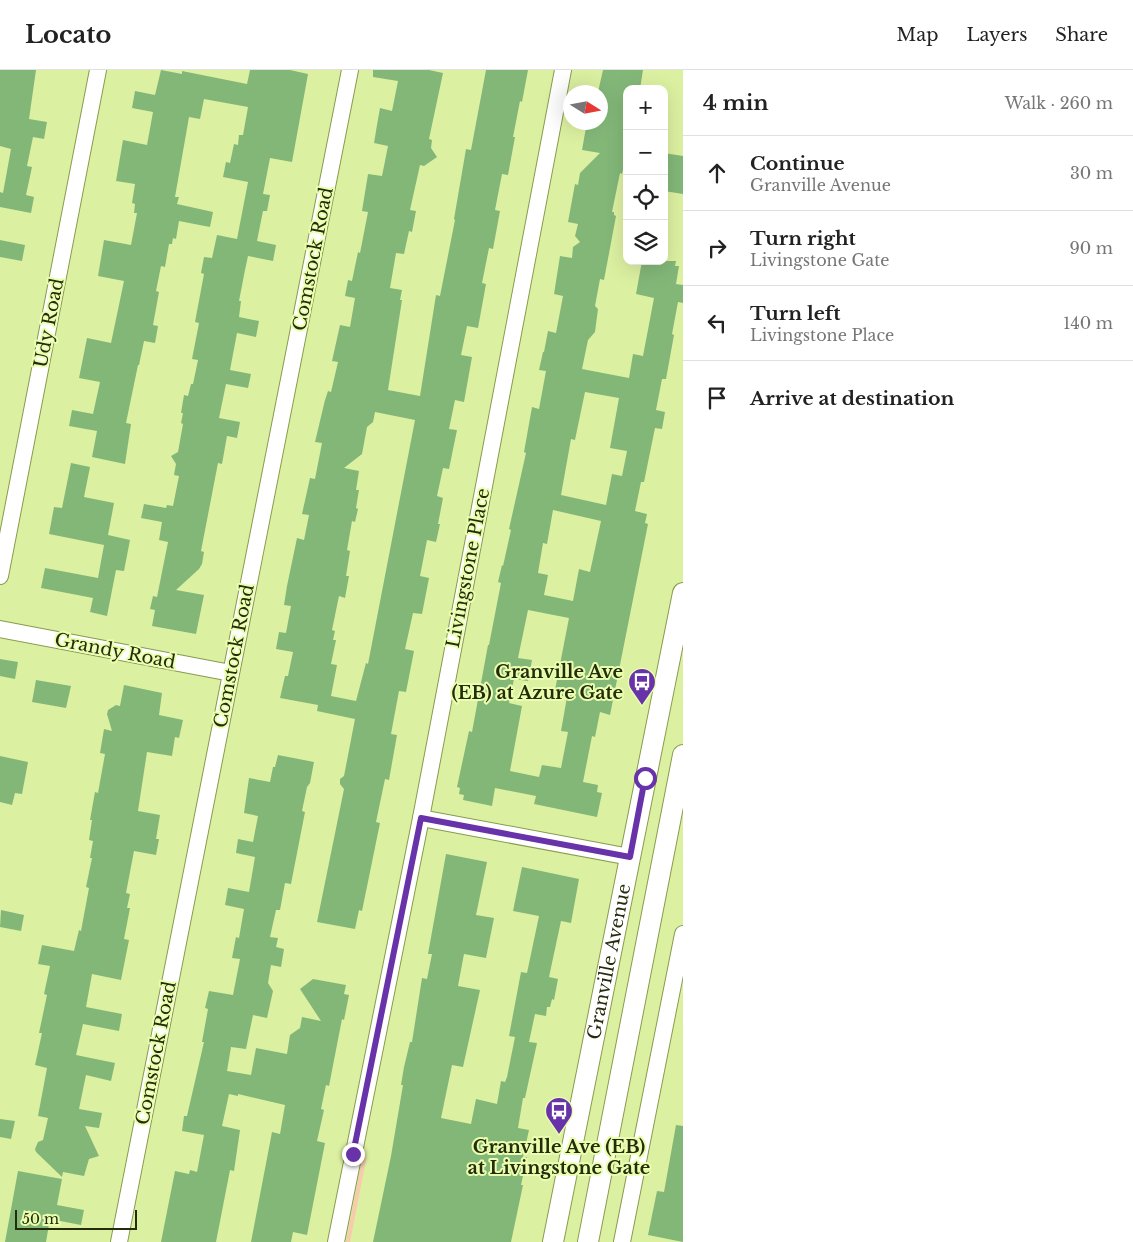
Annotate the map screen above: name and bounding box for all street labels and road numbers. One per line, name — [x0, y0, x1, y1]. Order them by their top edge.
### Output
street label: Comstock Road — [288, 185, 338, 333]
street label: Udy Road — [30, 276, 68, 370]
street label: Livingstone Place — [442, 486, 494, 650]
street label: Comstock Road — [209, 582, 259, 730]
street label: Grandy Road — [53, 628, 177, 674]
street label: Granville Avenue — [583, 882, 636, 1041]
street label: Comstock Road — [131, 979, 181, 1127]

